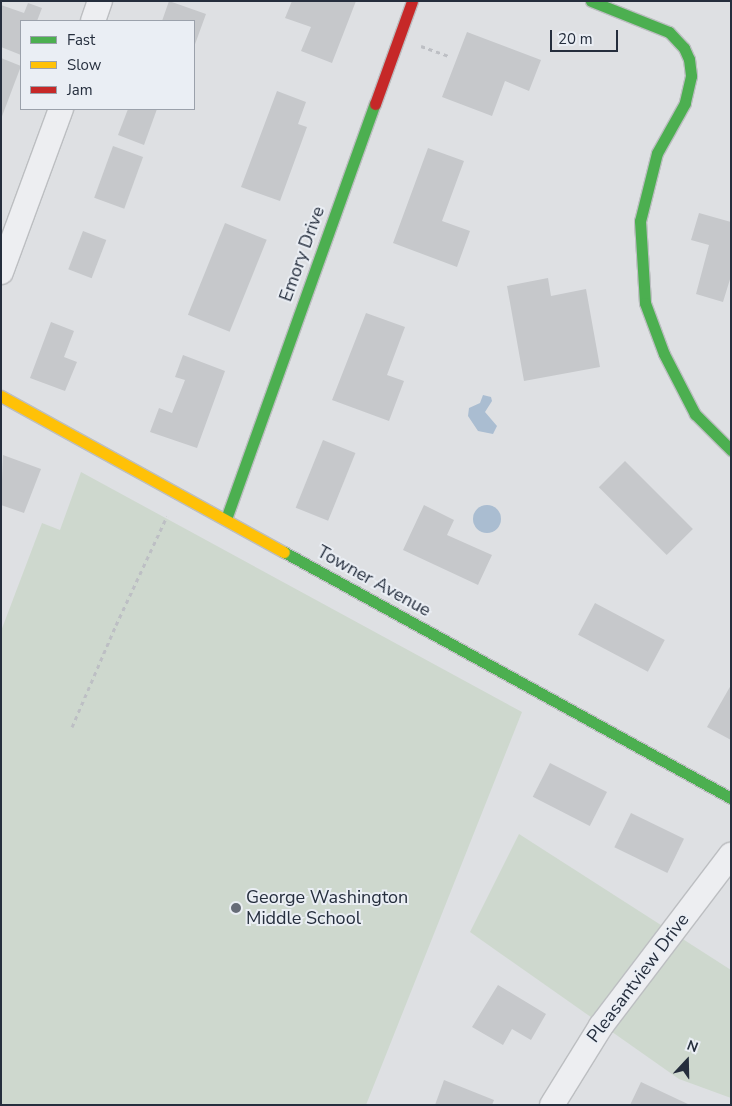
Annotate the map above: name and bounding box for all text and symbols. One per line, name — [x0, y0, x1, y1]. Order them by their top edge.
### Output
legend — [20, 20, 195, 110]
scale bar — [552, 20, 620, 52]
text: 20 m — [558, 29, 593, 49]
text: Fast — [67, 30, 95, 50]
text: Slow — [67, 55, 101, 75]
text: Jam — [67, 80, 93, 100]
street label: Emory Drive — [275, 204, 329, 304]
street label: Towner Avenue — [313, 541, 435, 621]
place label: George Washington Middle School — [246, 887, 408, 930]
marker: George Washington Middle School — [230, 902, 242, 914]
street label: Pleasantview Drive — [582, 909, 694, 1047]
north arrow — [662, 1036, 712, 1086]
text: N — [684, 1036, 701, 1057]

